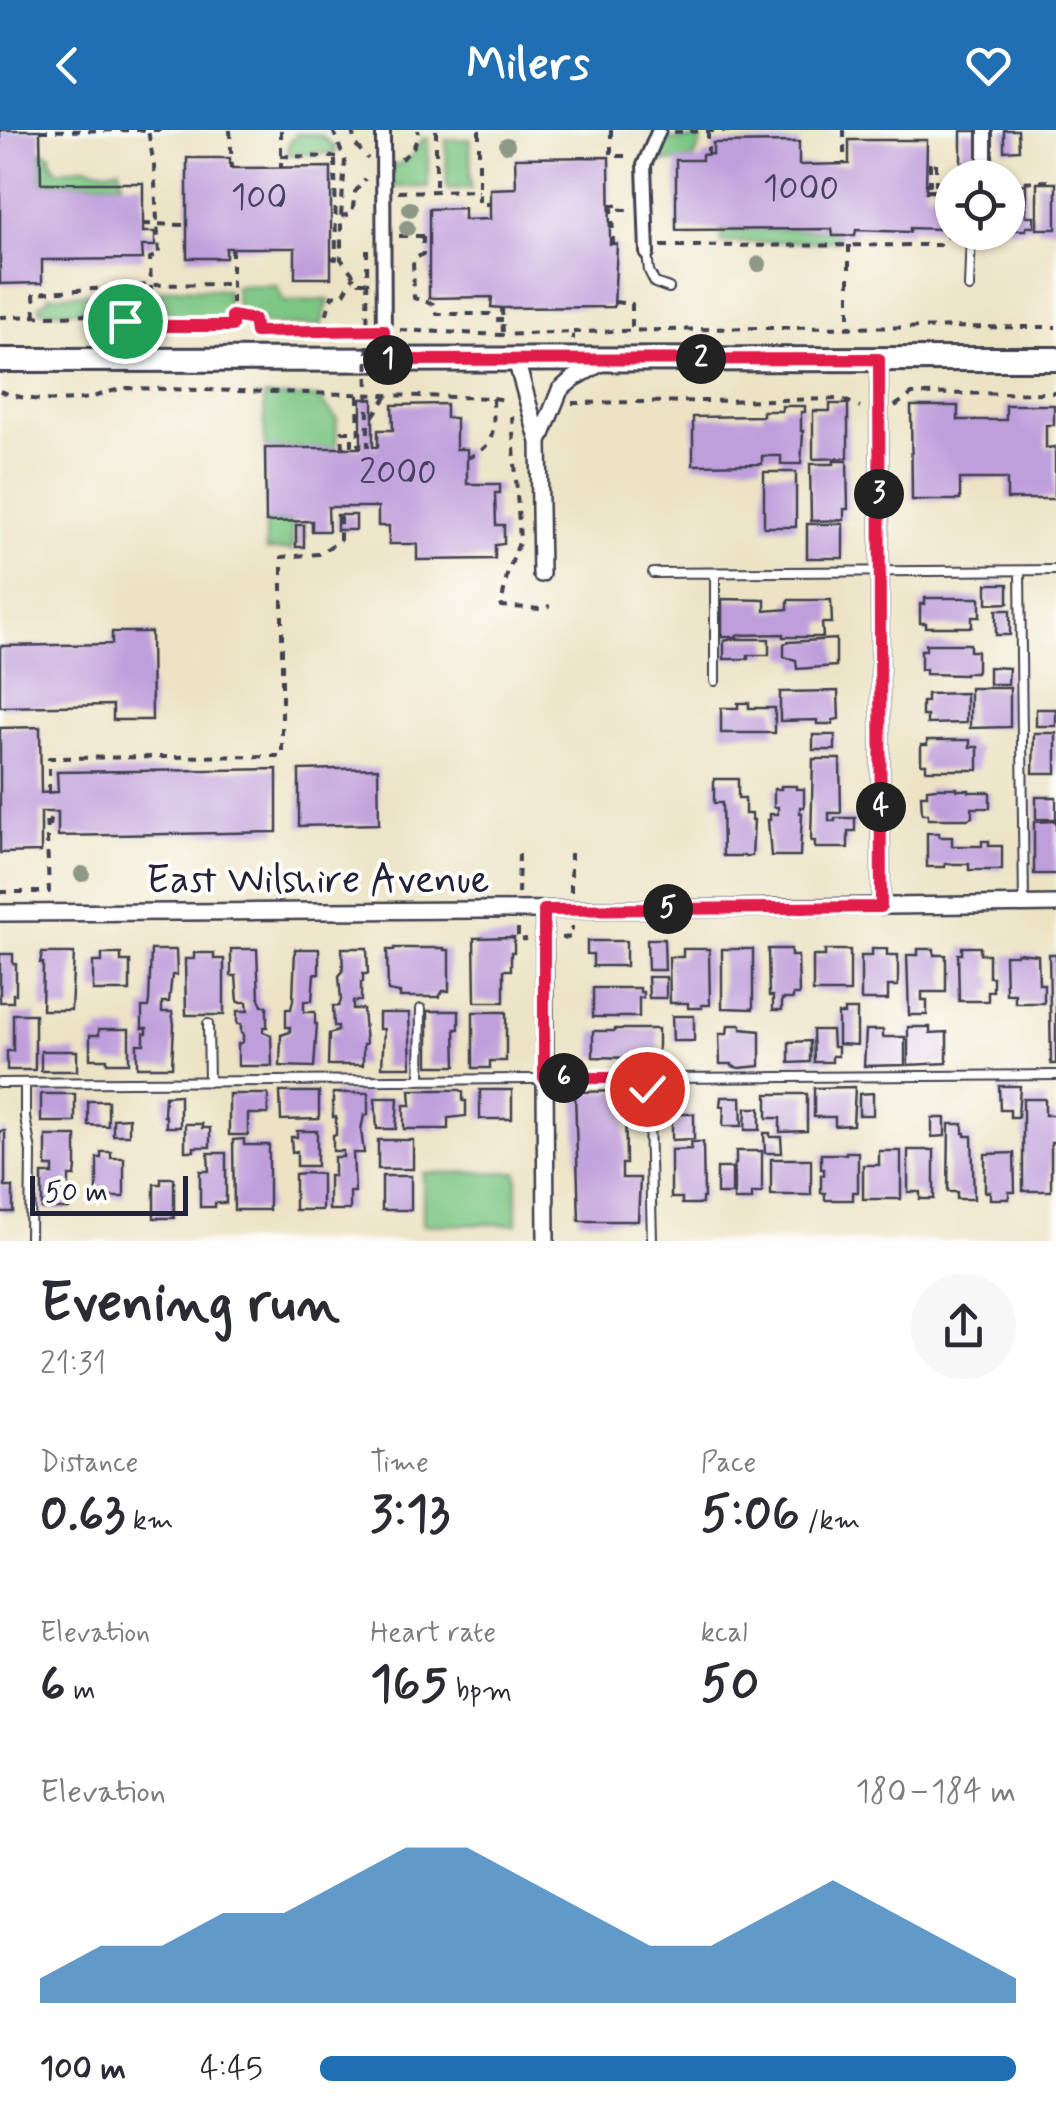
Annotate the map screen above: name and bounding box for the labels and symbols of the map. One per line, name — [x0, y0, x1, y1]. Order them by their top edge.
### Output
house number: 1000 — [763, 166, 839, 212]
house number: 100 — [231, 175, 287, 221]
pin — [83, 279, 168, 364]
pin: 2 — [676, 334, 726, 384]
pin: 1 — [363, 335, 413, 385]
house number: 2000 — [359, 450, 437, 496]
pin: 3 — [854, 469, 904, 519]
pin: 4 — [856, 782, 906, 832]
street label: East Wilshire Avenue — [146, 855, 490, 907]
pin: 5 — [643, 884, 693, 934]
pin — [605, 1047, 690, 1132]
pin: 6 — [539, 1053, 589, 1103]
scale bar — [30, 1171, 188, 1216]

